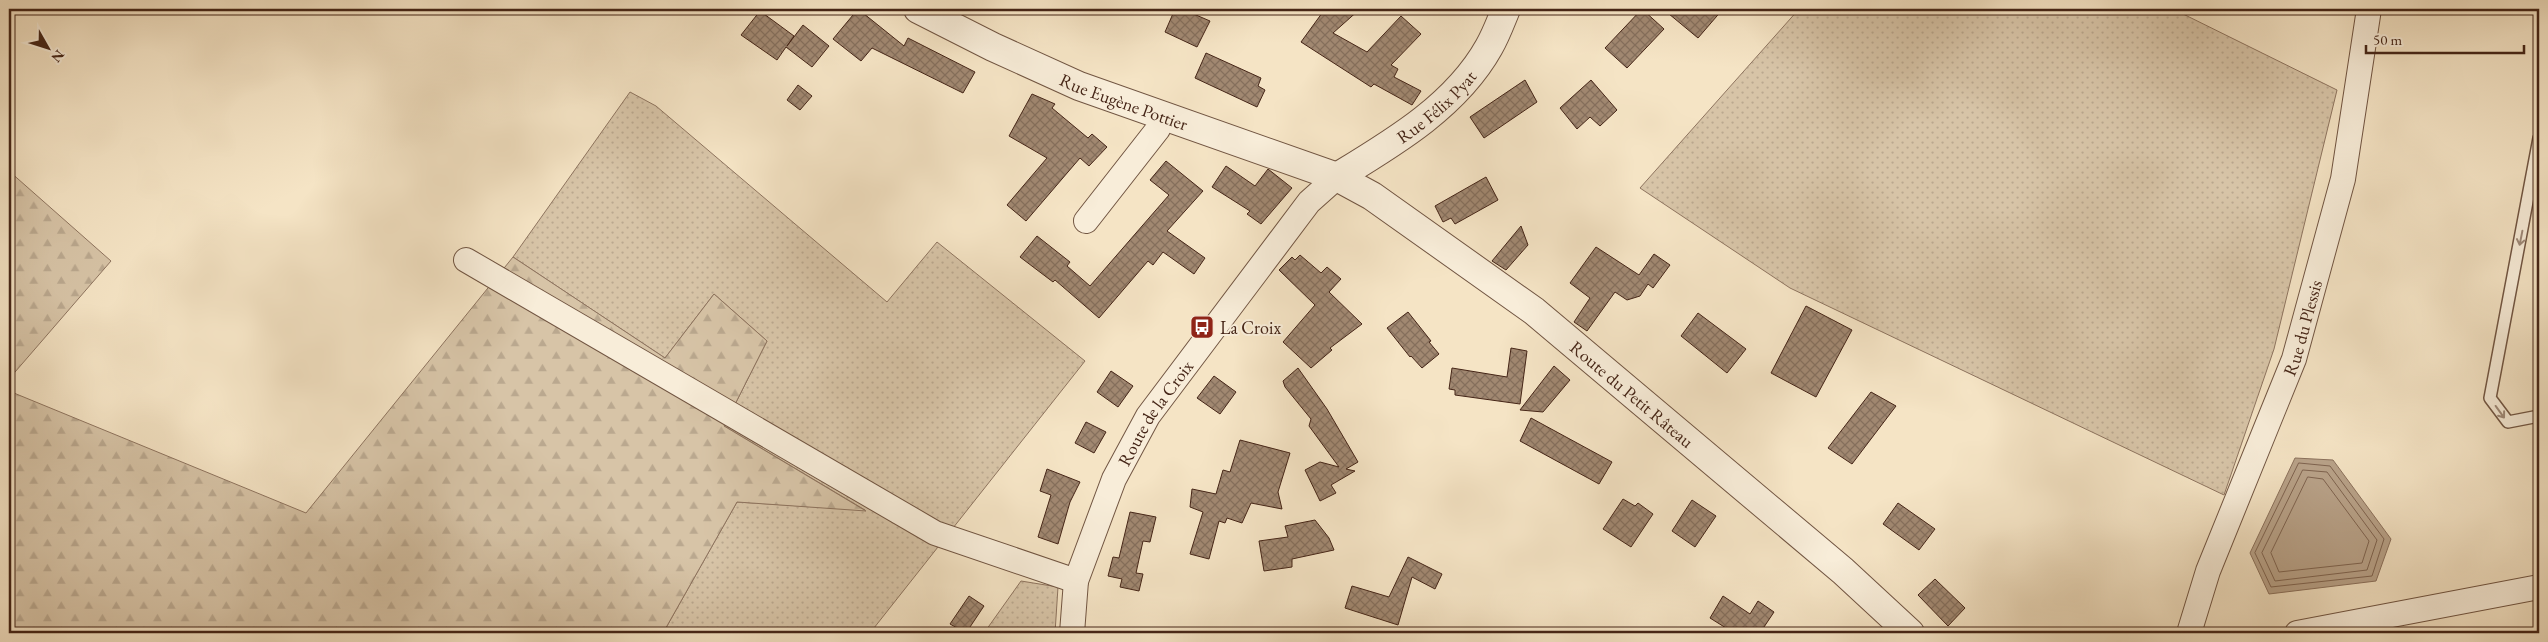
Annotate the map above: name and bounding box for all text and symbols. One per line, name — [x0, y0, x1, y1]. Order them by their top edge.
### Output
north arrow — [22, 22, 72, 72]
scale bar — [2366, 22, 2523, 54]
text: 50 m — [2373, 30, 2402, 49]
text: N — [47, 46, 69, 67]
street label: Rue Félix Pyat — [1392, 65, 1481, 148]
street label: Rue Eugène Pottier — [1056, 67, 1191, 135]
one-way arrow — [2515, 229, 2525, 245]
street label: Rue du Plessis — [2277, 277, 2327, 379]
bus stop icon: La Croix — [1189, 314, 1215, 340]
place label: La Croix — [1220, 316, 1281, 339]
street label: Route du Petit Râteau — [1566, 335, 1699, 453]
street label: Route de la Croix — [1112, 355, 1198, 470]
one-way arrow — [2495, 405, 2505, 419]

